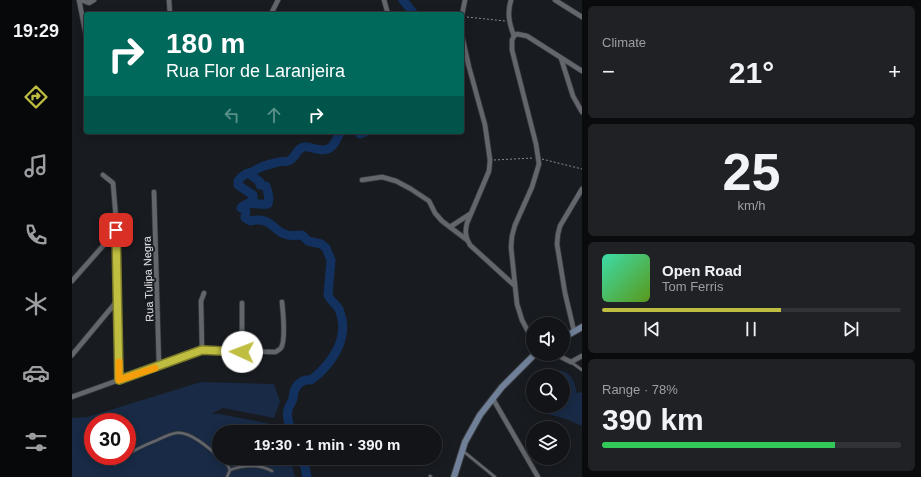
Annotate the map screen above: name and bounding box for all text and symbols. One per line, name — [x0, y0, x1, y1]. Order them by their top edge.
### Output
text: 19:29 — [13, 21, 59, 41]
icon: right — [100, 28, 152, 80]
text: 180 m — [166, 28, 245, 59]
text: Climate — [602, 35, 646, 50]
text: 21° — [729, 56, 774, 89]
text: − — [602, 59, 615, 84]
text: + — [888, 59, 901, 84]
text: Rua Flor de Laranjeira — [166, 61, 345, 81]
icon: directions — [22, 83, 50, 111]
icon: left — [221, 104, 243, 126]
icon: ahead — [263, 104, 285, 126]
icon: right — [305, 104, 327, 126]
text: 25 — [723, 143, 780, 201]
icon: music — [22, 152, 50, 180]
text: km/h — [737, 198, 766, 213]
pin — [99, 213, 133, 247]
icon: arrive — [105, 219, 127, 241]
icon: phone — [22, 221, 50, 249]
street label: Rua Tulipa Negra — [140, 235, 155, 322]
text: Open Road — [662, 262, 742, 279]
text: Tom Ferris — [662, 279, 723, 294]
icon: climate — [22, 290, 50, 318]
map controls — [526, 317, 570, 465]
button: sound — [526, 317, 570, 361]
icon: previous — [641, 318, 663, 340]
icon: pause — [740, 318, 762, 340]
icon: next — [840, 318, 862, 340]
position arrow — [221, 331, 263, 373]
icon: car — [22, 359, 50, 387]
button: search — [526, 369, 570, 413]
text: Range · 78% — [602, 382, 678, 397]
text: 390 km — [602, 403, 704, 436]
speed limit sign: 30 — [84, 413, 136, 465]
button: layers — [526, 421, 570, 465]
icon: filters — [22, 428, 50, 456]
text: 19:30 · 1 min · 390 m — [254, 436, 400, 453]

